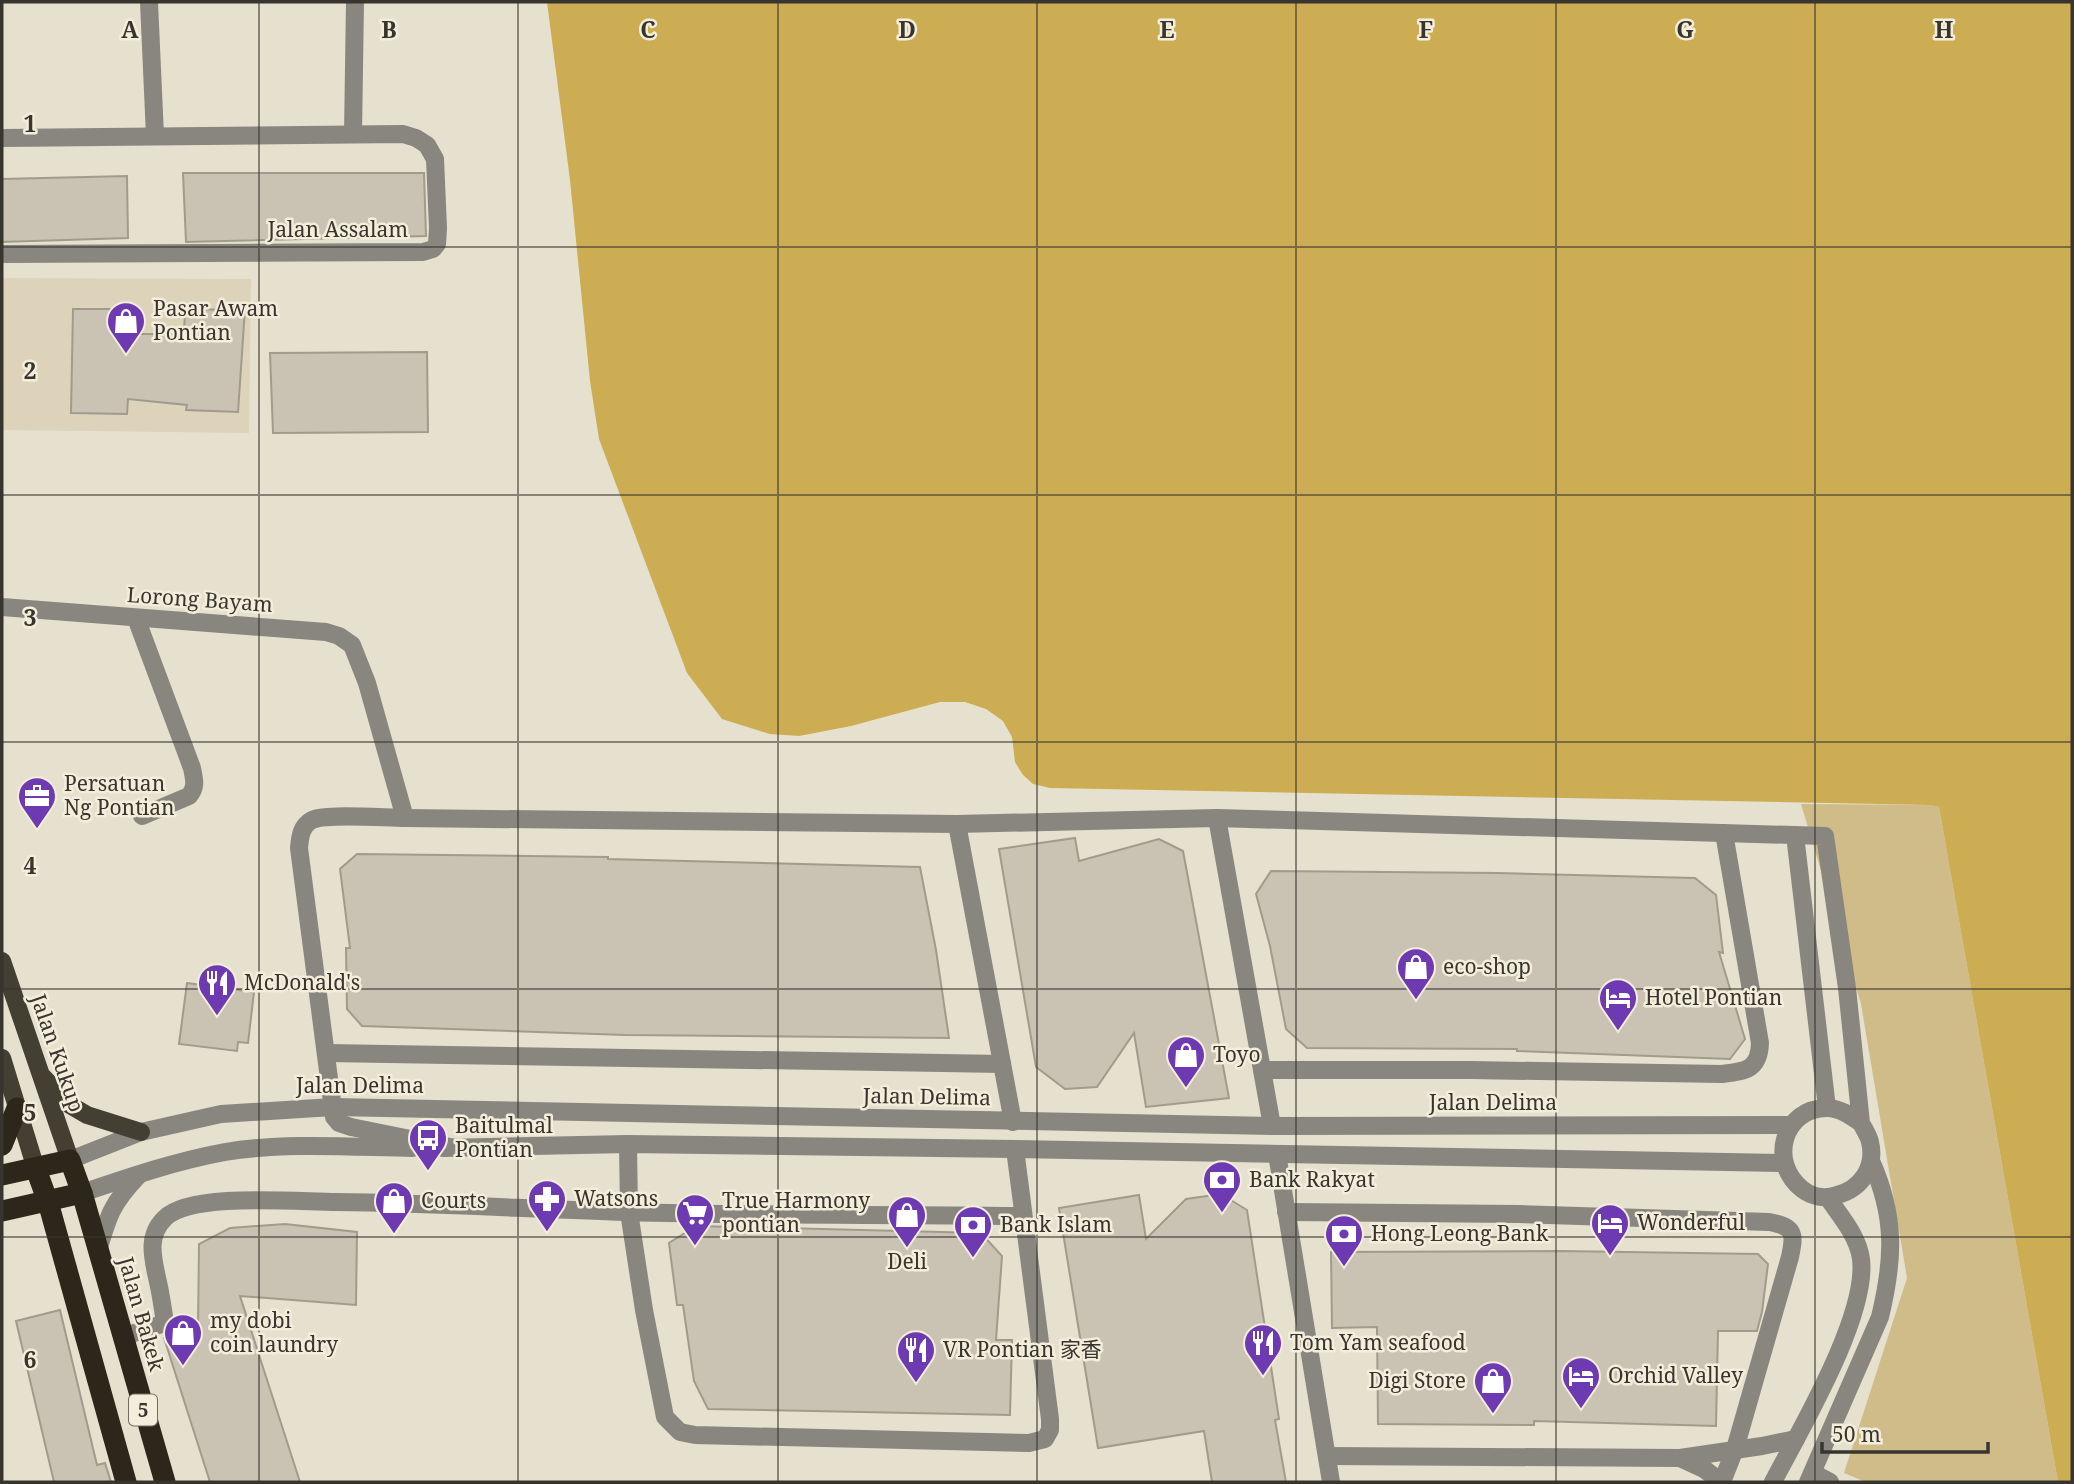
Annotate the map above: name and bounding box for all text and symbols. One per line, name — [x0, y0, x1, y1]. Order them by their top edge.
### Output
text: A — [121, 13, 139, 45]
text: B — [381, 13, 397, 45]
text: C — [640, 13, 656, 45]
text: D — [898, 13, 916, 45]
text: E — [1159, 13, 1175, 45]
text: F — [1419, 13, 1433, 45]
text: G — [1676, 13, 1694, 45]
text: H — [1935, 13, 1954, 45]
text: 1 — [24, 107, 37, 139]
street label: Jalan Assalam — [267, 215, 408, 243]
place label: Pasar Awam Pontian — [153, 294, 278, 346]
shop icon: Pasar Awam Pontian — [105, 300, 147, 355]
text: 2 — [24, 354, 37, 386]
street label: Lorong Bayam — [126, 580, 274, 618]
text: 3 — [24, 601, 37, 633]
place label: Persatuan Ng Pontian — [64, 769, 175, 821]
office icon: Persatuan Ng Pontian — [16, 775, 58, 830]
text: 4 — [24, 849, 37, 881]
shop icon: eco-shop — [1395, 946, 1437, 1001]
place label: eco-shop — [1443, 952, 1531, 980]
restaurant icon: McDonald's — [196, 962, 238, 1017]
place label: McDonald's — [244, 968, 360, 996]
hotel icon: Hotel Pontian — [1597, 977, 1639, 1032]
place label: Hotel Pontian — [1645, 983, 1782, 1011]
street label: Jalan Kukup — [24, 989, 91, 1115]
shop icon: Toyo — [1165, 1034, 1207, 1089]
place label: Toyo — [1213, 1040, 1261, 1068]
street label: Jalan Delima — [295, 1071, 424, 1099]
street label: Jalan Delima — [862, 1081, 991, 1111]
street label: Jalan Delima — [1428, 1088, 1557, 1116]
text: 5 — [24, 1096, 37, 1128]
place label: Baitulmal Pontian — [455, 1111, 553, 1163]
bus stop icon: Baitulmal Pontian — [407, 1117, 449, 1172]
bank icon: Bank Rakyat — [1201, 1159, 1243, 1214]
place label: Bank Rakyat — [1249, 1165, 1375, 1193]
pharmacy icon: Watsons — [526, 1178, 568, 1233]
shop icon: Courts — [373, 1180, 415, 1235]
place label: Watsons — [574, 1184, 658, 1212]
place label: Courts — [421, 1186, 486, 1214]
place label: True Harmony pontian — [722, 1186, 870, 1238]
supermarket icon: True Harmony pontian — [674, 1192, 716, 1247]
shop icon: Deli — [886, 1194, 928, 1249]
hotel icon: Wonderful — [1589, 1202, 1631, 1257]
bank icon: Bank Islam — [952, 1204, 994, 1259]
place label: Wonderful — [1637, 1208, 1745, 1236]
place label: Bank Islam — [1000, 1210, 1112, 1238]
bank icon: Hong Leong Bank — [1323, 1213, 1365, 1268]
place label: Hong Leong Bank — [1371, 1219, 1549, 1247]
place label: Deli — [887, 1247, 927, 1275]
street label: Jalan Bakek — [112, 1252, 172, 1375]
place label: my dobi coin laundry — [210, 1306, 338, 1358]
shop icon: my dobi coin laundry — [162, 1312, 204, 1367]
restaurant icon: Tom Yam seafood — [1242, 1322, 1284, 1377]
place label: Tom Yam seafood — [1290, 1328, 1466, 1356]
restaurant icon: VR Pontian 家香 — [895, 1329, 937, 1384]
place label: VR Pontian 家香 — [943, 1335, 1102, 1363]
text: 6 — [24, 1343, 37, 1375]
hotel icon: Orchid Valley — [1560, 1355, 1602, 1410]
shop icon: Digi Store — [1472, 1360, 1514, 1415]
place label: Orchid Valley — [1608, 1361, 1743, 1389]
place label: Digi Store — [1368, 1366, 1466, 1394]
road number: 5 — [129, 1394, 157, 1426]
scale bar — [1822, 1410, 1988, 1454]
text: 50 m — [1832, 1420, 1881, 1448]

